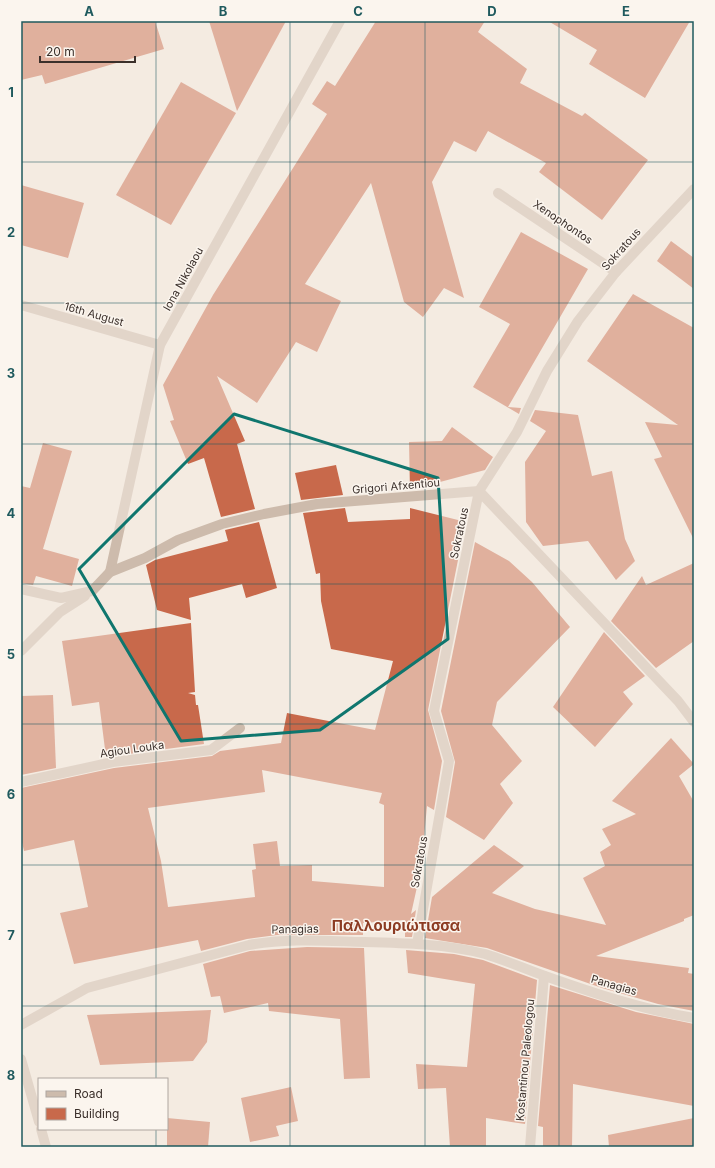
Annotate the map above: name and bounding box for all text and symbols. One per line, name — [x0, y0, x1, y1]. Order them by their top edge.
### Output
text: A — [84, 3, 94, 19]
text: B — [219, 3, 228, 19]
text: C — [353, 3, 363, 19]
text: D — [487, 3, 497, 19]
text: E — [622, 3, 630, 19]
scale bar — [40, 38, 135, 64]
text: 20 m — [46, 44, 75, 59]
text: 1 — [8, 84, 14, 100]
street label: Xenophontos — [531, 197, 596, 247]
text: 2 — [7, 224, 15, 240]
street label: Sokratous — [598, 225, 644, 273]
street label: Iona Nikolaou — [160, 245, 206, 313]
street label: 16th August — [63, 299, 126, 329]
text: 3 — [7, 365, 15, 381]
street label: Grigori Afxentiou — [351, 475, 441, 497]
text: 4 — [7, 505, 16, 521]
street label: Sokratous — [447, 506, 471, 560]
text: 5 — [7, 646, 15, 662]
street label: Agiou Louka — [99, 738, 165, 760]
text: 6 — [7, 786, 15, 802]
street label: Sokratous — [408, 835, 430, 889]
district label: Παλλουριώτισσα — [332, 916, 460, 935]
street label: Panagias — [271, 922, 319, 936]
text: 7 — [7, 927, 15, 943]
street label: Panagias — [589, 972, 639, 998]
street label: Kostantinou Paleologou — [513, 998, 537, 1122]
text: 8 — [7, 1067, 15, 1083]
legend — [38, 1078, 168, 1130]
text: Road — [74, 1086, 103, 1101]
text: Building — [74, 1106, 119, 1121]

